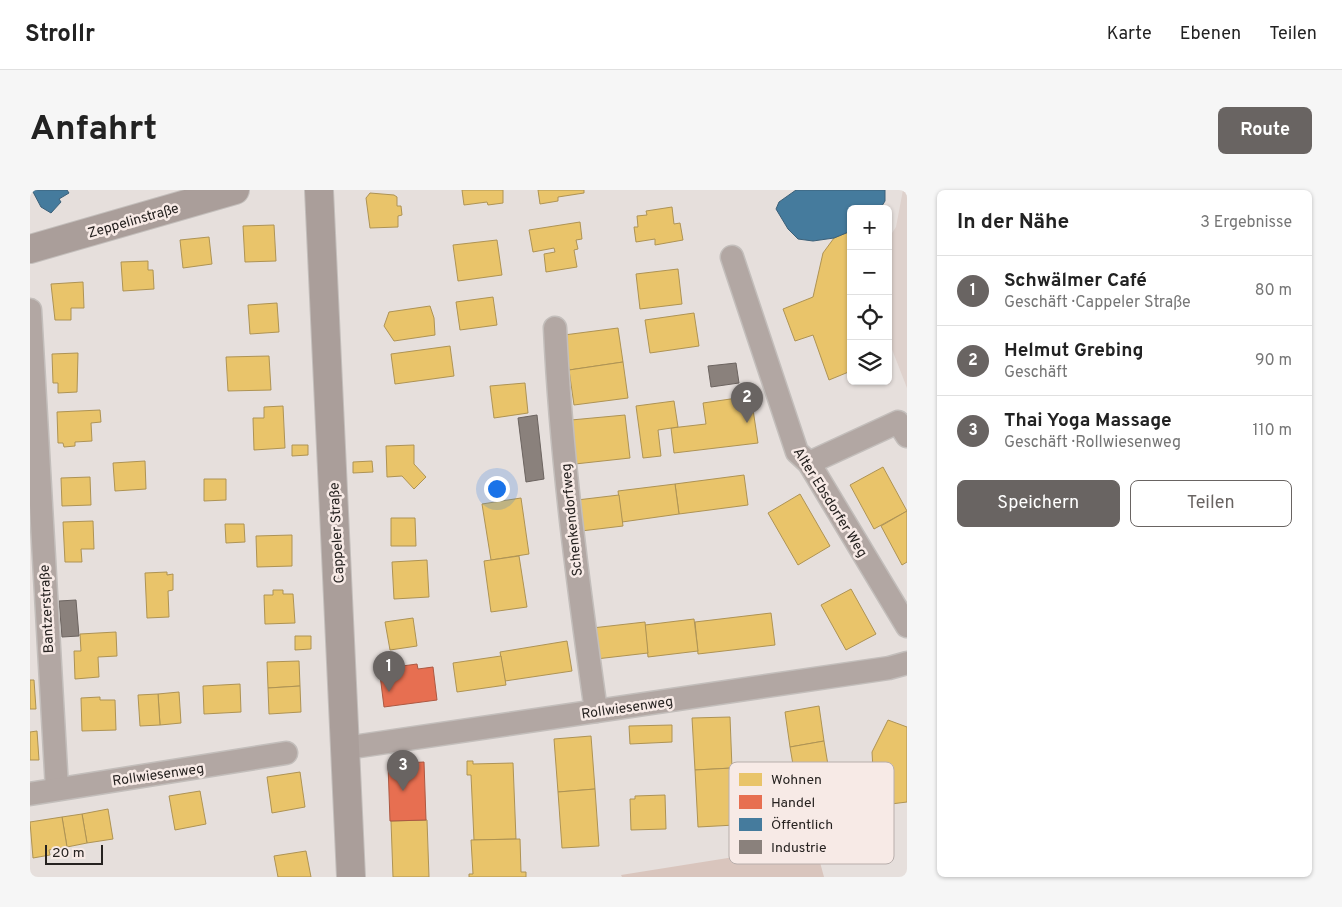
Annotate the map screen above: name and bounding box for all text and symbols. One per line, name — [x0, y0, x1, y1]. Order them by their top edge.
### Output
text: Strollr — [25, 20, 95, 50]
text: Karte — [1107, 23, 1152, 46]
text: Ebenen — [1180, 23, 1241, 46]
text: Teilen — [1269, 23, 1317, 46]
button: Route — [1218, 107, 1312, 154]
text: Anfahrt — [30, 108, 157, 152]
street label: Zeppelinstraße — [86, 200, 181, 243]
map controls — [847, 205, 892, 385]
button: + — [847, 205, 892, 250]
text: In der Nähe — [957, 209, 1069, 236]
text: 3 Ergebnisse — [1200, 213, 1292, 233]
button: − — [847, 250, 892, 295]
text: Schwälmer Café — [1004, 269, 1147, 293]
text: 1 — [970, 281, 976, 301]
text: 80 m — [1255, 281, 1292, 301]
text: Geschäft · Cappeler Straße — [1004, 293, 1191, 313]
button: locate — [847, 295, 892, 340]
text: Helmut Grebing — [1004, 339, 1144, 363]
button: layers — [847, 340, 892, 385]
text: 2 — [968, 351, 978, 371]
text: 90 m — [1255, 351, 1292, 371]
text: Geschäft — [1004, 363, 1068, 383]
pin: 2 — [731, 382, 763, 423]
text: Thai Yoga Massage — [1004, 409, 1172, 433]
text: 3 — [968, 421, 978, 441]
text: 110 m — [1252, 421, 1292, 441]
text: Geschäft · Rollwiesenweg — [1004, 433, 1181, 453]
street label: Alter Ebsdorfer Weg — [789, 445, 870, 561]
street label: Schenkendorfweg — [558, 463, 587, 577]
your location — [484, 476, 510, 502]
button: Speichern — [957, 480, 1120, 527]
button: Teilen — [1130, 480, 1292, 527]
street label: Cappeler Straße — [326, 482, 349, 584]
street label: Bantzerstraße — [37, 564, 58, 654]
pin: 1 — [373, 651, 405, 692]
street label: Rollwiesenweg — [580, 694, 674, 723]
pin: 3 — [387, 750, 419, 791]
street label: Rollwiesenweg — [111, 761, 205, 790]
legend — [729, 762, 894, 864]
text: Wohnen — [771, 772, 822, 789]
text: Handel — [771, 795, 815, 812]
text: Öffentlich — [771, 816, 833, 834]
text: Industrie — [771, 840, 826, 857]
scale bar — [45, 842, 102, 865]
text: 20 m — [52, 845, 85, 862]

